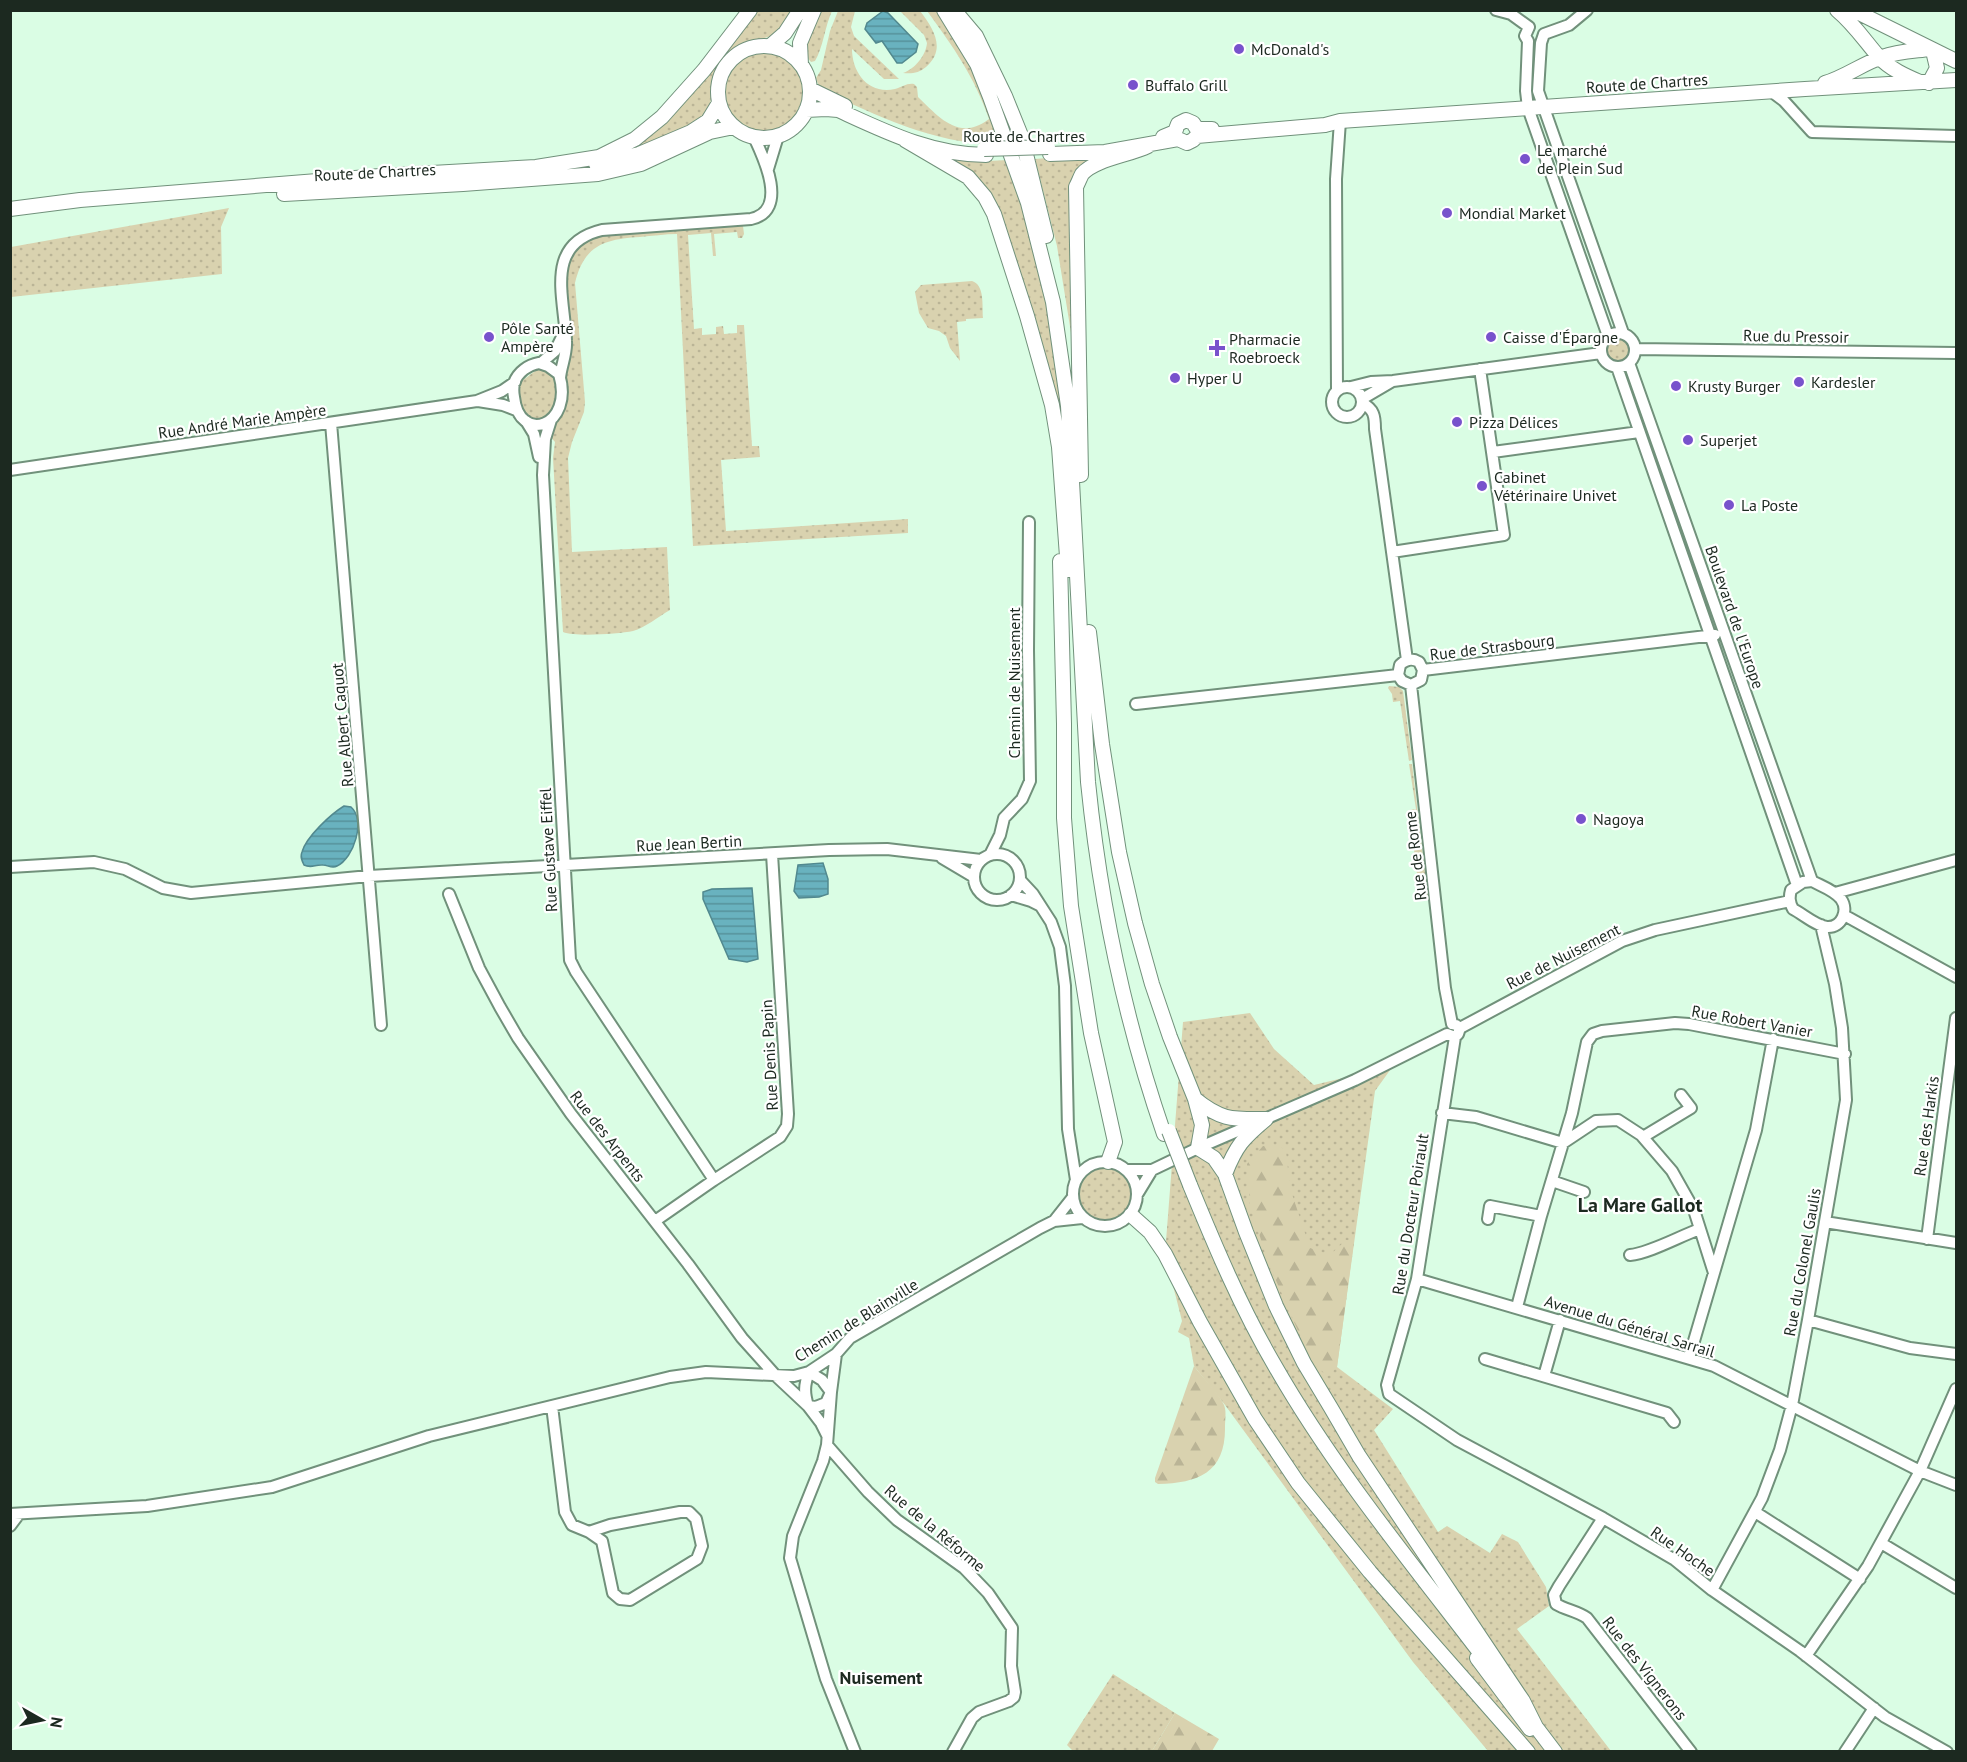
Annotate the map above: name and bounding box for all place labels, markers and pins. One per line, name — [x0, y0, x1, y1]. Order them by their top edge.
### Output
place label: McDonald's — [1251, 39, 1329, 59]
marker: McDonald's — [1232, 42, 1246, 56]
place label: Buffalo Grill — [1145, 75, 1228, 95]
marker: Buffalo Grill — [1126, 78, 1140, 92]
place label: Le marché de Plein Sud — [1537, 140, 1623, 178]
marker: Le marché de Plein Sud — [1518, 152, 1532, 166]
place label: Mondial Market — [1459, 203, 1566, 223]
marker: Mondial Market — [1440, 206, 1454, 220]
place label: Pôle Santé Ampère — [501, 318, 574, 356]
place label: Caisse d'Épargne — [1503, 327, 1618, 347]
place label: Pharmacie Roebroeck — [1229, 329, 1301, 367]
marker: Pôle Santé Ampère — [482, 330, 496, 344]
marker: Caisse d'Épargne — [1484, 330, 1498, 344]
marker: Pharmacie Roebroeck — [1210, 341, 1224, 355]
place label: Hyper U — [1187, 368, 1242, 388]
marker: Hyper U — [1168, 371, 1182, 385]
place label: Kardesler — [1811, 372, 1876, 392]
marker: Kardesler — [1792, 375, 1806, 389]
place label: Krusty Burger — [1688, 376, 1781, 396]
marker: Krusty Burger — [1669, 379, 1683, 393]
place label: Pizza Délices — [1469, 412, 1558, 432]
marker: Pizza Délices — [1450, 415, 1464, 429]
place label: Superjet — [1700, 430, 1758, 450]
marker: Superjet — [1681, 433, 1695, 447]
place label: Cabinet Vétérinaire Univet — [1493, 467, 1617, 505]
marker: Cabinet Vétérinaire Univet — [1475, 479, 1489, 493]
place label: La Poste — [1741, 495, 1798, 515]
marker: La Poste — [1722, 498, 1736, 512]
place label: Nagoya — [1593, 809, 1644, 829]
marker: Nagoya — [1574, 812, 1588, 826]

